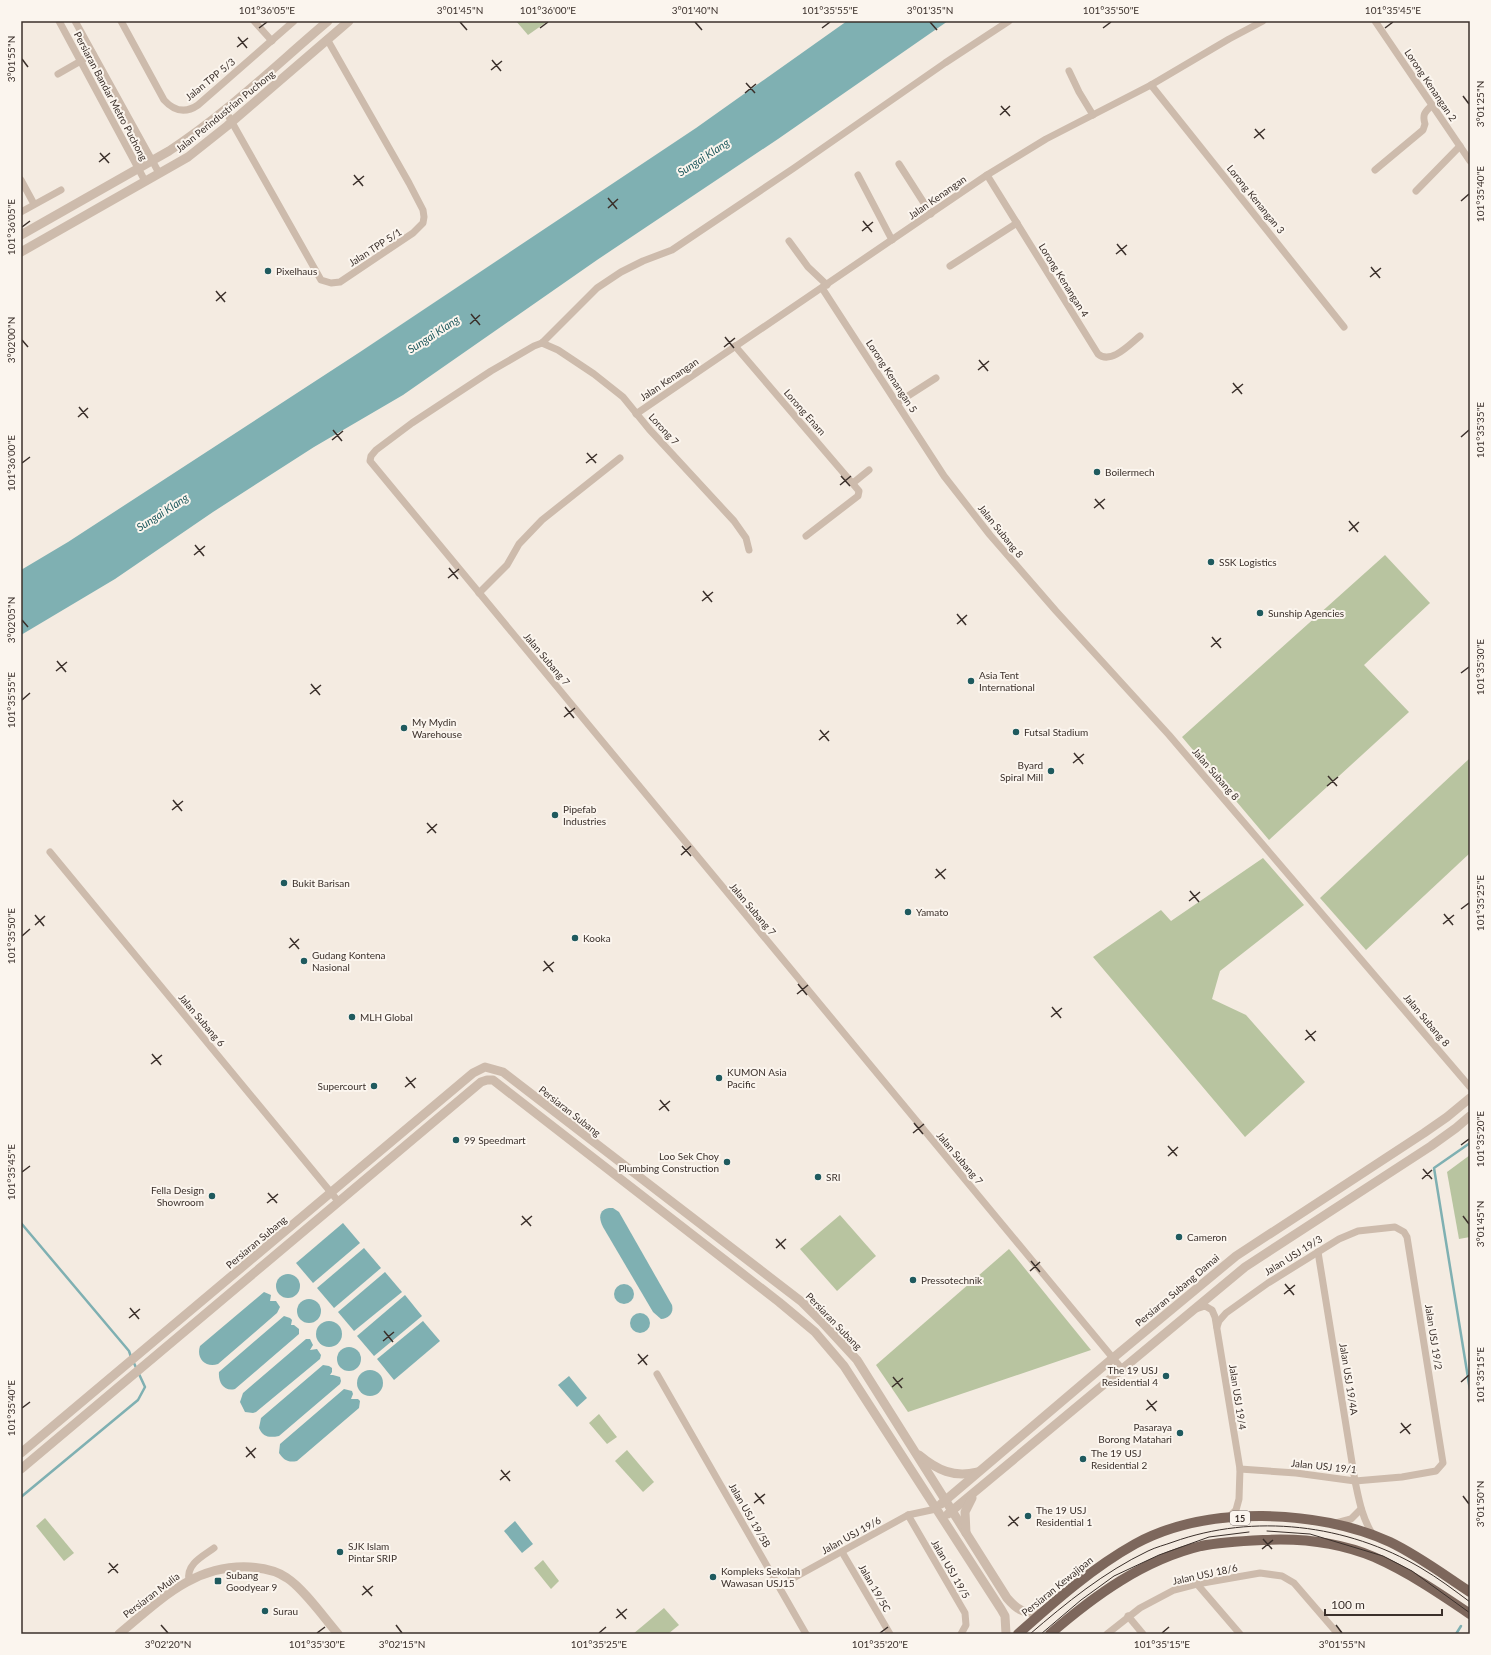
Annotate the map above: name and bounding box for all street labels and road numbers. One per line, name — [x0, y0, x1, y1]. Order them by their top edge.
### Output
street label: Persiaran Bandar Metro Puchong — [72, 29, 150, 163]
street label: Lorong Kenangan 2 — [1402, 47, 1460, 124]
street label: Jalan TPP 5/3 — [183, 55, 237, 103]
street label: Jalan Perindustrian Puchong — [173, 67, 277, 155]
street label: Lorong Kenangan 3 — [1225, 162, 1287, 236]
street label: Jalan Kenangan — [906, 173, 968, 221]
street label: Jalan TPP 5/1 — [346, 225, 404, 269]
street label: Lorong Kenangan 4 — [1036, 241, 1092, 319]
street label: Lorong Kenangan 5 — [864, 337, 920, 415]
street label: Jalan Kenangan — [638, 355, 700, 403]
street label: Lorong Enam — [782, 386, 828, 438]
street label: Lorong 7 — [646, 411, 682, 447]
street label: Jalan Subang 8 — [976, 502, 1026, 560]
street label: Jalan Subang 7 — [521, 630, 573, 688]
street label: Jalan Subang 8 — [1190, 746, 1242, 803]
street label: Jalan Subang 7 — [727, 880, 779, 938]
street label: Jalan Subang 6 — [176, 991, 228, 1049]
street label: Jalan Subang 8 — [1401, 991, 1453, 1049]
street label: Persiaran Subang — [537, 1083, 603, 1139]
street label: Jalan Subang 7 — [934, 1129, 986, 1187]
street label: Persiaran Subang — [223, 1213, 289, 1271]
street label: Jalan USJ 19/3 — [1262, 1232, 1324, 1278]
street label: Persiaran Subang Damai — [1133, 1251, 1221, 1329]
street label: Persiaran Subang — [804, 1290, 864, 1352]
street label: Jalan USJ 19/2 — [1423, 1303, 1445, 1371]
street label: Jalan USJ 19/4A — [1337, 1342, 1361, 1416]
street label: Jalan USJ 19/4 — [1227, 1363, 1249, 1431]
street label: Jalan USJ 19/1 — [1291, 1457, 1358, 1475]
street label: Jalan USJ 19/5B — [727, 1481, 773, 1549]
road number: 15 — [1230, 1511, 1250, 1525]
street label: Jalan USJ 19/6 — [819, 1514, 883, 1556]
street label: Jalan USJ 19/5 — [929, 1537, 973, 1601]
street label: Persiaran Kewajipan — [1019, 1554, 1095, 1618]
street label: Jalan USJ 18/6 — [1172, 1561, 1239, 1587]
street label: Jalan 19/5C — [857, 1562, 894, 1614]
street label: Persiaran Mulia — [120, 1570, 182, 1620]

